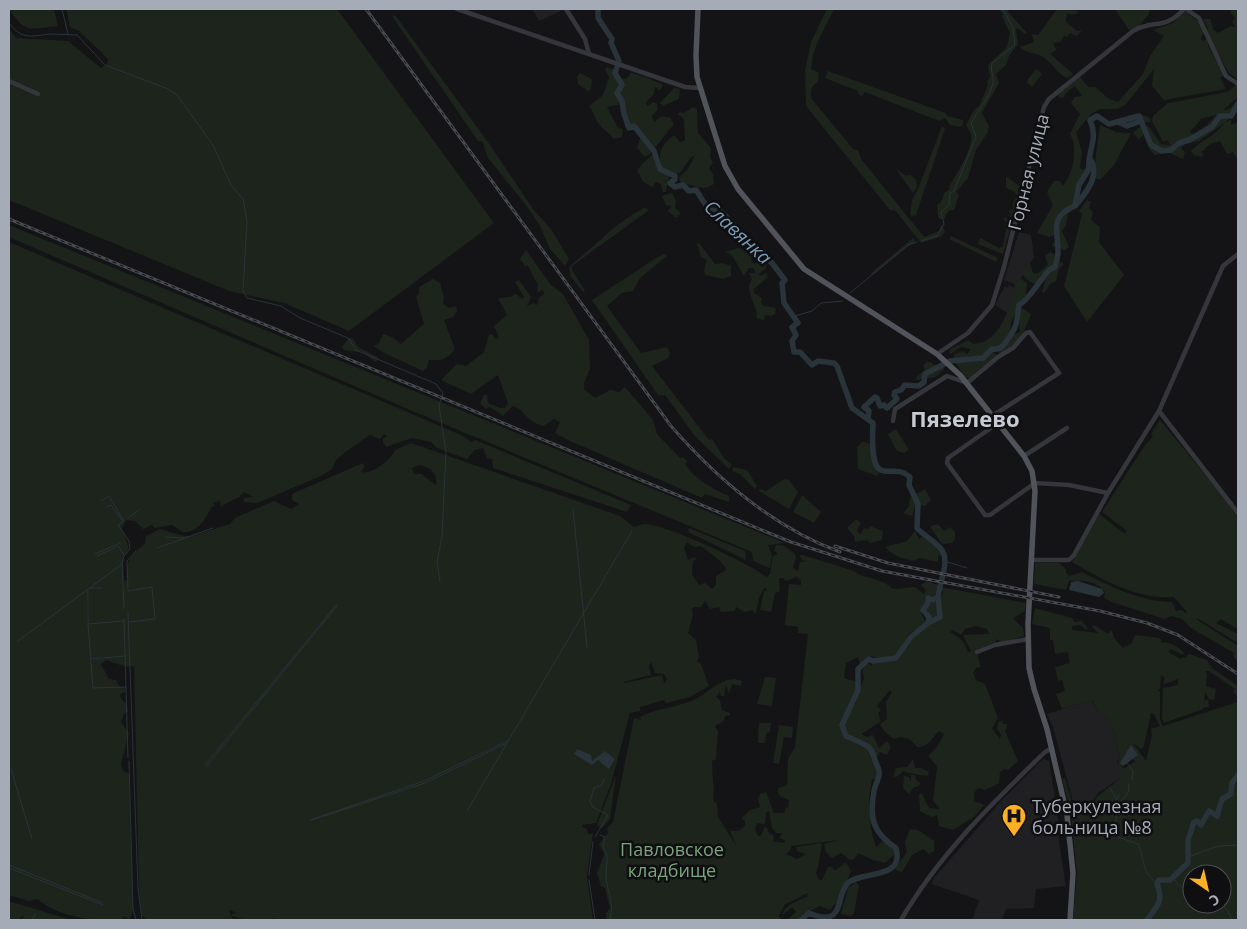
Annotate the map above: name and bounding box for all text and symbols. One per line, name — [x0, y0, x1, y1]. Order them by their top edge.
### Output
street label: Горная улица — [1002, 111, 1054, 233]
water label: Славянка — [699, 194, 778, 270]
district label: Пязелево — [910, 403, 1020, 433]
place label: Туберкулезная больница №8 — [1032, 794, 1162, 839]
hospital icon: Туберкулезная больница №8 — [1001, 803, 1027, 837]
park label: Павловское кладбище — [620, 837, 724, 882]
north arrow — [1182, 864, 1232, 914]
text: С — [1205, 890, 1224, 911]

